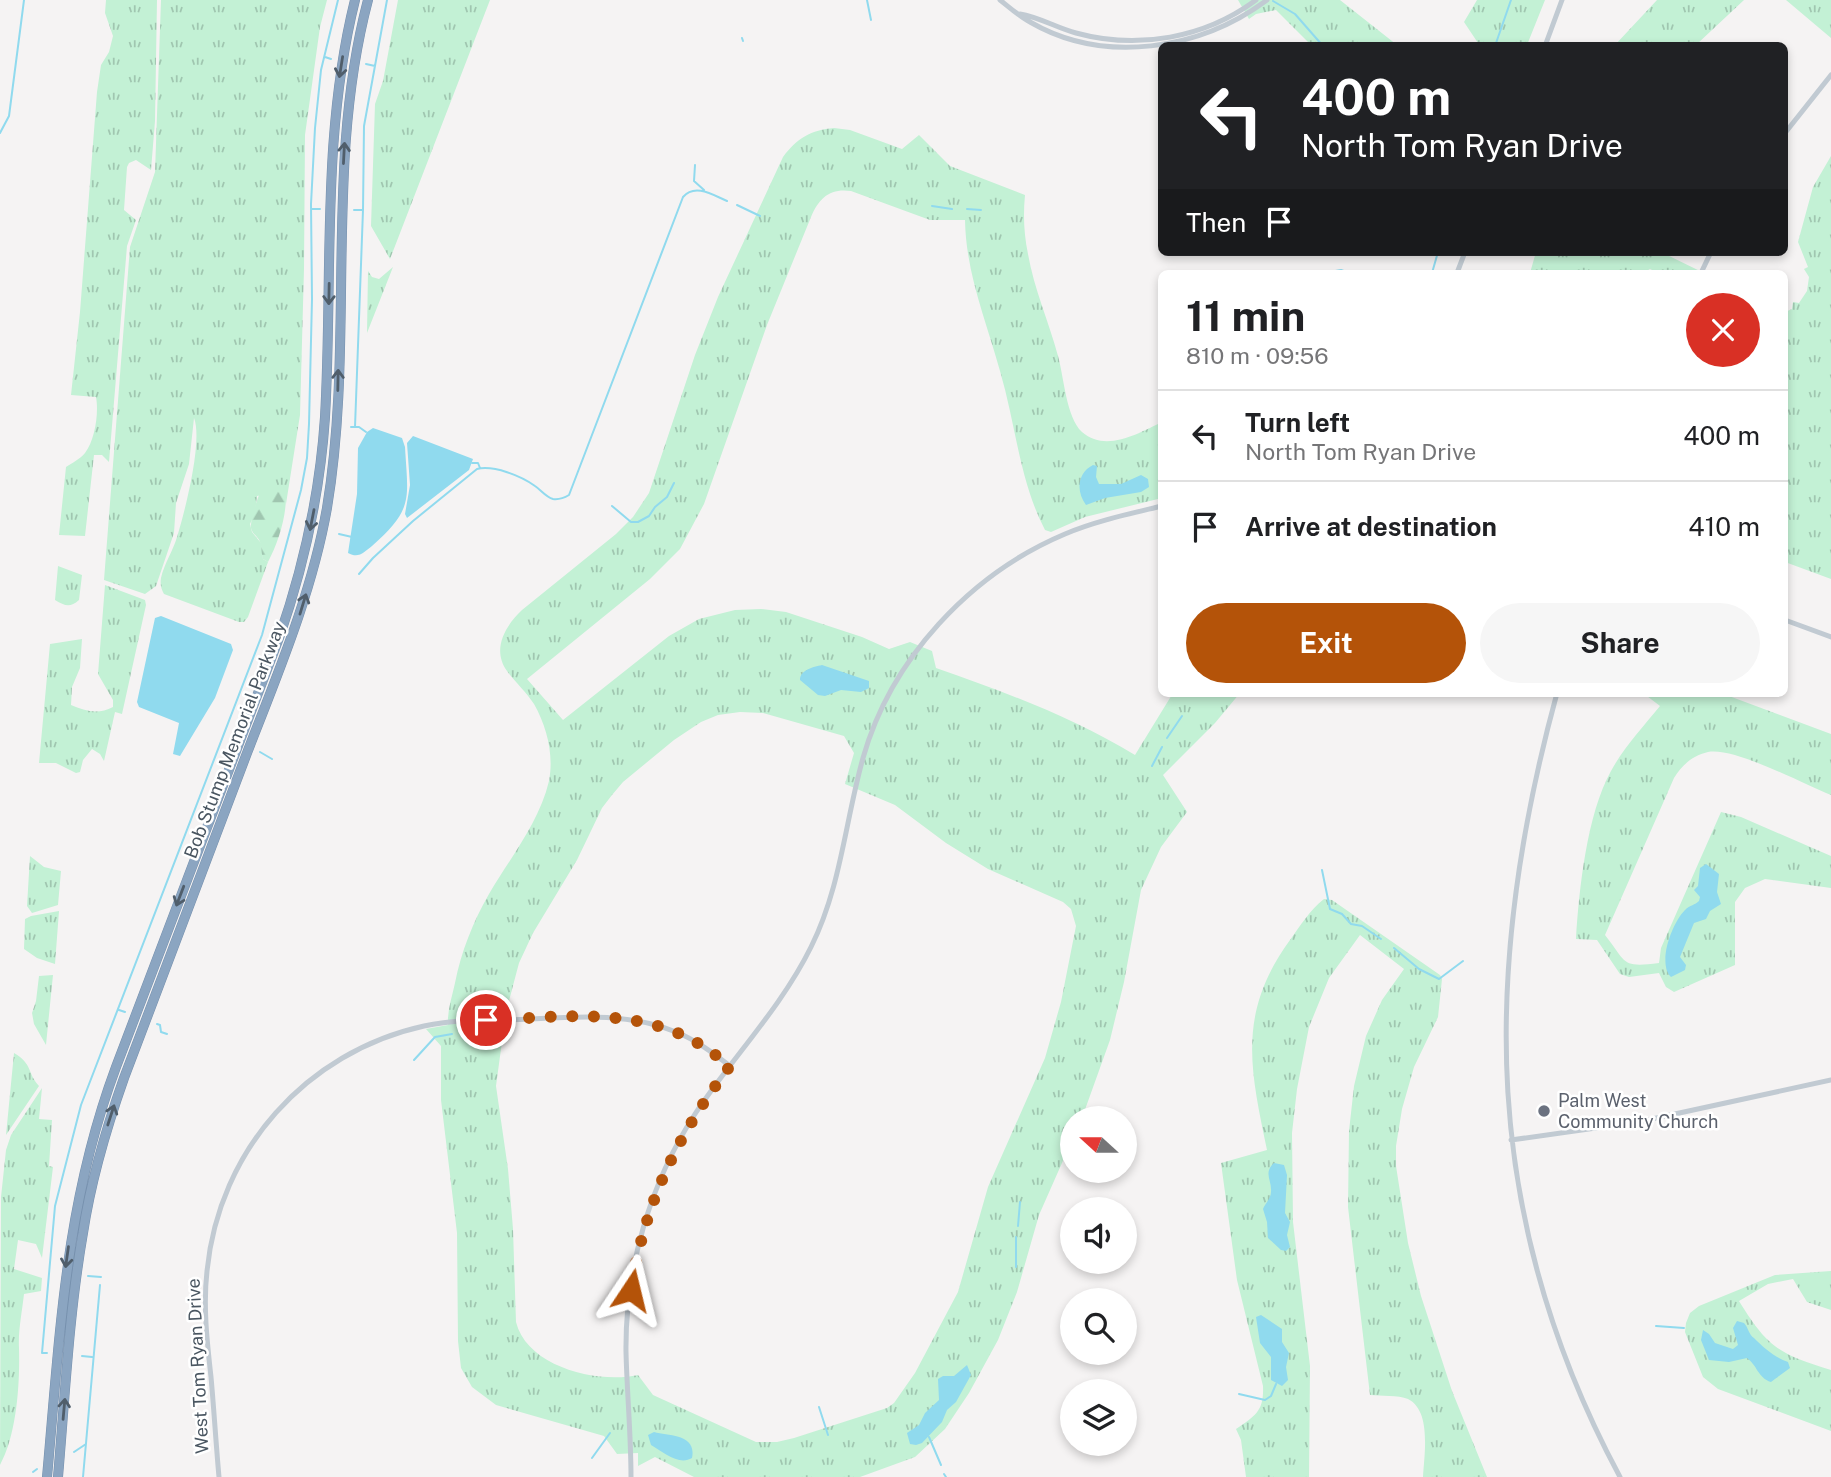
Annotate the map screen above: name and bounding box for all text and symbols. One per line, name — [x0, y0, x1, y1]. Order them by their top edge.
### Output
one-way arrow — [335, 55, 348, 78]
text: 400 m — [1301, 68, 1451, 126]
icon: left — [1186, 70, 1277, 161]
text: North Tom Ryan Drive — [1301, 127, 1623, 164]
one-way arrow — [338, 142, 351, 164]
icon: arrive — [1260, 203, 1298, 241]
text: Then — [1186, 207, 1246, 238]
one-way arrow — [322, 282, 335, 305]
text: 11 min — [1186, 291, 1305, 340]
button: close — [1686, 293, 1760, 367]
text: 810 m · 09:56 — [1186, 342, 1329, 369]
one-way arrow — [332, 369, 345, 392]
text: Turn left — [1245, 407, 1350, 438]
icon: left — [1186, 417, 1224, 455]
text: 400 m — [1683, 420, 1760, 451]
text: North Tom Ryan Drive — [1245, 438, 1476, 465]
one-way arrow — [305, 508, 318, 531]
icon: arrive — [1186, 508, 1224, 546]
text: Arrive at destination — [1245, 511, 1497, 542]
text: 410 m — [1688, 511, 1760, 542]
one-way arrow — [297, 593, 310, 615]
button: Exit — [1186, 603, 1466, 683]
button: Share — [1480, 603, 1760, 683]
street label: Bob Stump Memorial Parkway — [180, 618, 290, 861]
one-way arrow — [173, 885, 186, 907]
pin — [456, 990, 516, 1050]
icon: arrive — [467, 1001, 505, 1039]
place label: Palm West Community Church — [1558, 1090, 1718, 1132]
marker: Palm West Community Church — [1536, 1103, 1552, 1119]
one-way arrow — [106, 1104, 119, 1126]
north arrow — [1060, 1106, 1138, 1183]
map controls — [1060, 1106, 1137, 1456]
button: sound — [1060, 1197, 1137, 1274]
one-way arrow — [61, 1245, 74, 1267]
position arrow — [594, 1253, 668, 1327]
street label: West Tom Ryan Drive — [182, 1278, 213, 1454]
button: search — [1060, 1288, 1137, 1365]
button: layers — [1060, 1379, 1137, 1456]
one-way arrow — [58, 1398, 71, 1421]

